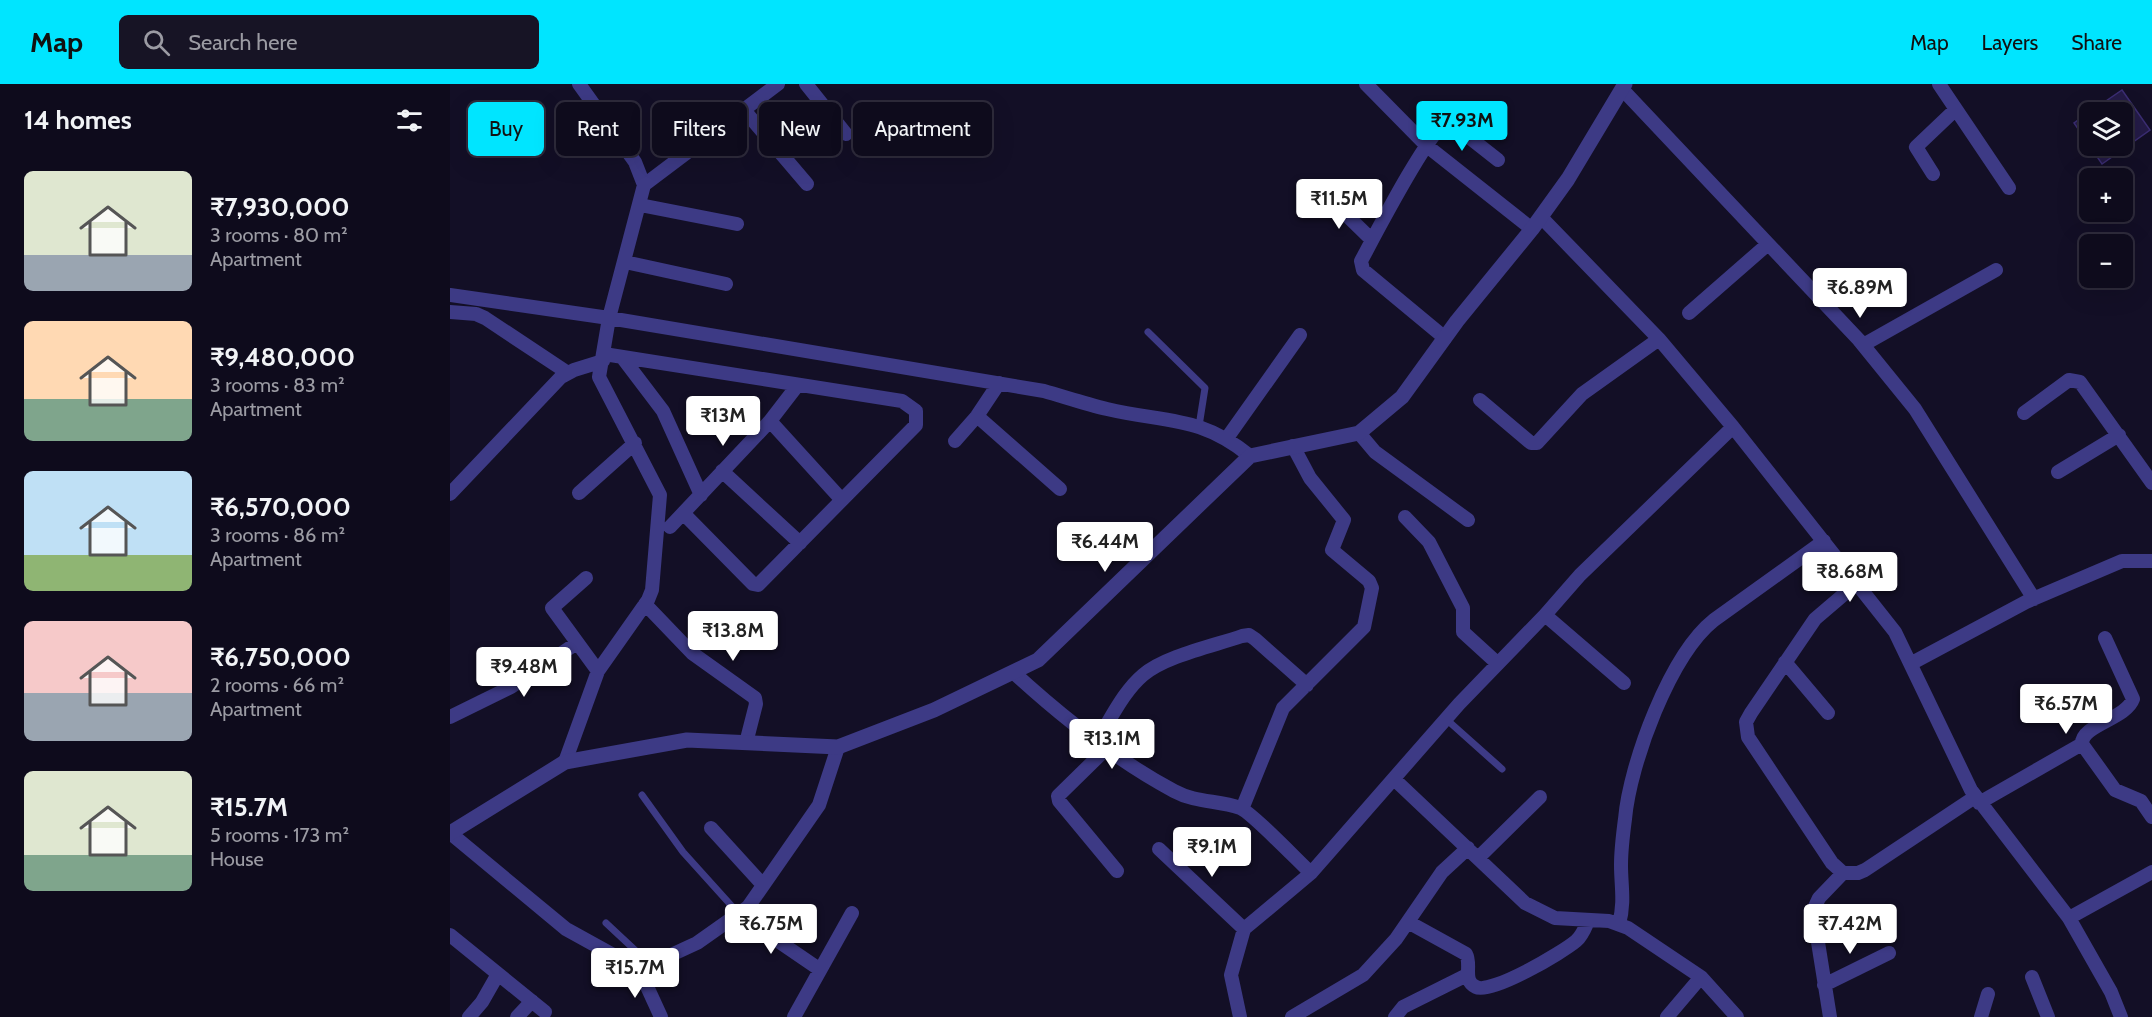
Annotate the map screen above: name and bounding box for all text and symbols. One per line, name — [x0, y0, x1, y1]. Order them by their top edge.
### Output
search box — [119, 15, 539, 69]
text: Map — [30, 25, 83, 59]
icon: search — [140, 26, 173, 59]
text: Search here — [188, 29, 297, 56]
text: Map — [1910, 30, 1949, 55]
text: Layers — [1982, 30, 2038, 55]
text: Share — [2071, 30, 2122, 55]
pin: ₹7.93M — [1413, 101, 1511, 152]
chip: Buy — [468, 102, 544, 156]
chip: Rent — [556, 102, 640, 156]
chip: Filters — [652, 102, 747, 156]
chip: New — [759, 102, 841, 156]
chip: Apartment — [853, 102, 992, 156]
map controls — [2079, 102, 2133, 288]
button: layers — [2079, 102, 2133, 156]
text: 14 homes — [24, 104, 132, 136]
icon: filters — [393, 104, 426, 137]
text: ₹7.93M — [1430, 108, 1494, 132]
button: + — [2079, 168, 2133, 222]
pin: ₹11.5M — [1290, 179, 1388, 230]
text: ₹11.5M — [1310, 186, 1368, 210]
text: ₹7,930,000 — [210, 191, 350, 223]
icon: home — [72, 195, 144, 267]
text: 3 rooms · 80 m² — [210, 223, 348, 247]
button: − — [2079, 234, 2133, 288]
text: Apartment — [210, 247, 302, 271]
pin: ₹6.89M — [1811, 268, 1909, 319]
text: ₹6.89M — [1827, 275, 1893, 299]
text: ₹9,480,000 — [210, 341, 355, 373]
icon: home — [72, 345, 144, 417]
text: 3 rooms · 83 m² — [210, 373, 345, 397]
pin: ₹13M — [687, 396, 759, 447]
text: Apartment — [210, 397, 302, 421]
text: ₹13M — [700, 403, 746, 427]
text: ₹6,570,000 — [210, 491, 351, 523]
icon: home — [72, 495, 144, 567]
pin: ₹6.44M — [1056, 522, 1154, 573]
text: 3 rooms · 86 m² — [210, 523, 345, 547]
text: ₹6.44M — [1071, 529, 1139, 553]
text: Apartment — [210, 547, 302, 571]
pin: ₹8.68M — [1801, 552, 1899, 603]
text: ₹8.68M — [1816, 559, 1884, 583]
pin: ₹13.8M — [684, 611, 782, 662]
text: ₹13.8M — [702, 618, 764, 642]
text: ₹6,750,000 — [210, 641, 351, 673]
icon: home — [72, 645, 144, 717]
pin: ₹9.48M — [475, 647, 573, 698]
text: ₹9.48M — [490, 654, 558, 678]
text: 2 rooms · 66 m² — [210, 673, 344, 697]
pin: ₹6.57M — [2017, 684, 2115, 735]
text: ₹6.57M — [2034, 691, 2098, 715]
text: Apartment — [210, 697, 302, 721]
pin: ₹13.1M — [1063, 719, 1161, 770]
text: ₹13.1M — [1083, 726, 1141, 750]
text: ₹15.7M — [210, 791, 288, 823]
icon: home — [72, 795, 144, 867]
text: 5 rooms · 173 m² — [210, 823, 349, 847]
pin: ₹9.1M — [1170, 827, 1254, 878]
text: ₹9.1M — [1187, 834, 1237, 858]
text: House — [210, 847, 264, 871]
pin: ₹6.75M — [722, 904, 820, 955]
pin: ₹7.42M — [1801, 904, 1899, 955]
text: ₹6.75M — [739, 911, 803, 935]
text: ₹7.42M — [1818, 911, 1882, 935]
pin: ₹15.7M — [586, 948, 684, 999]
text: ₹15.7M — [605, 955, 665, 979]

